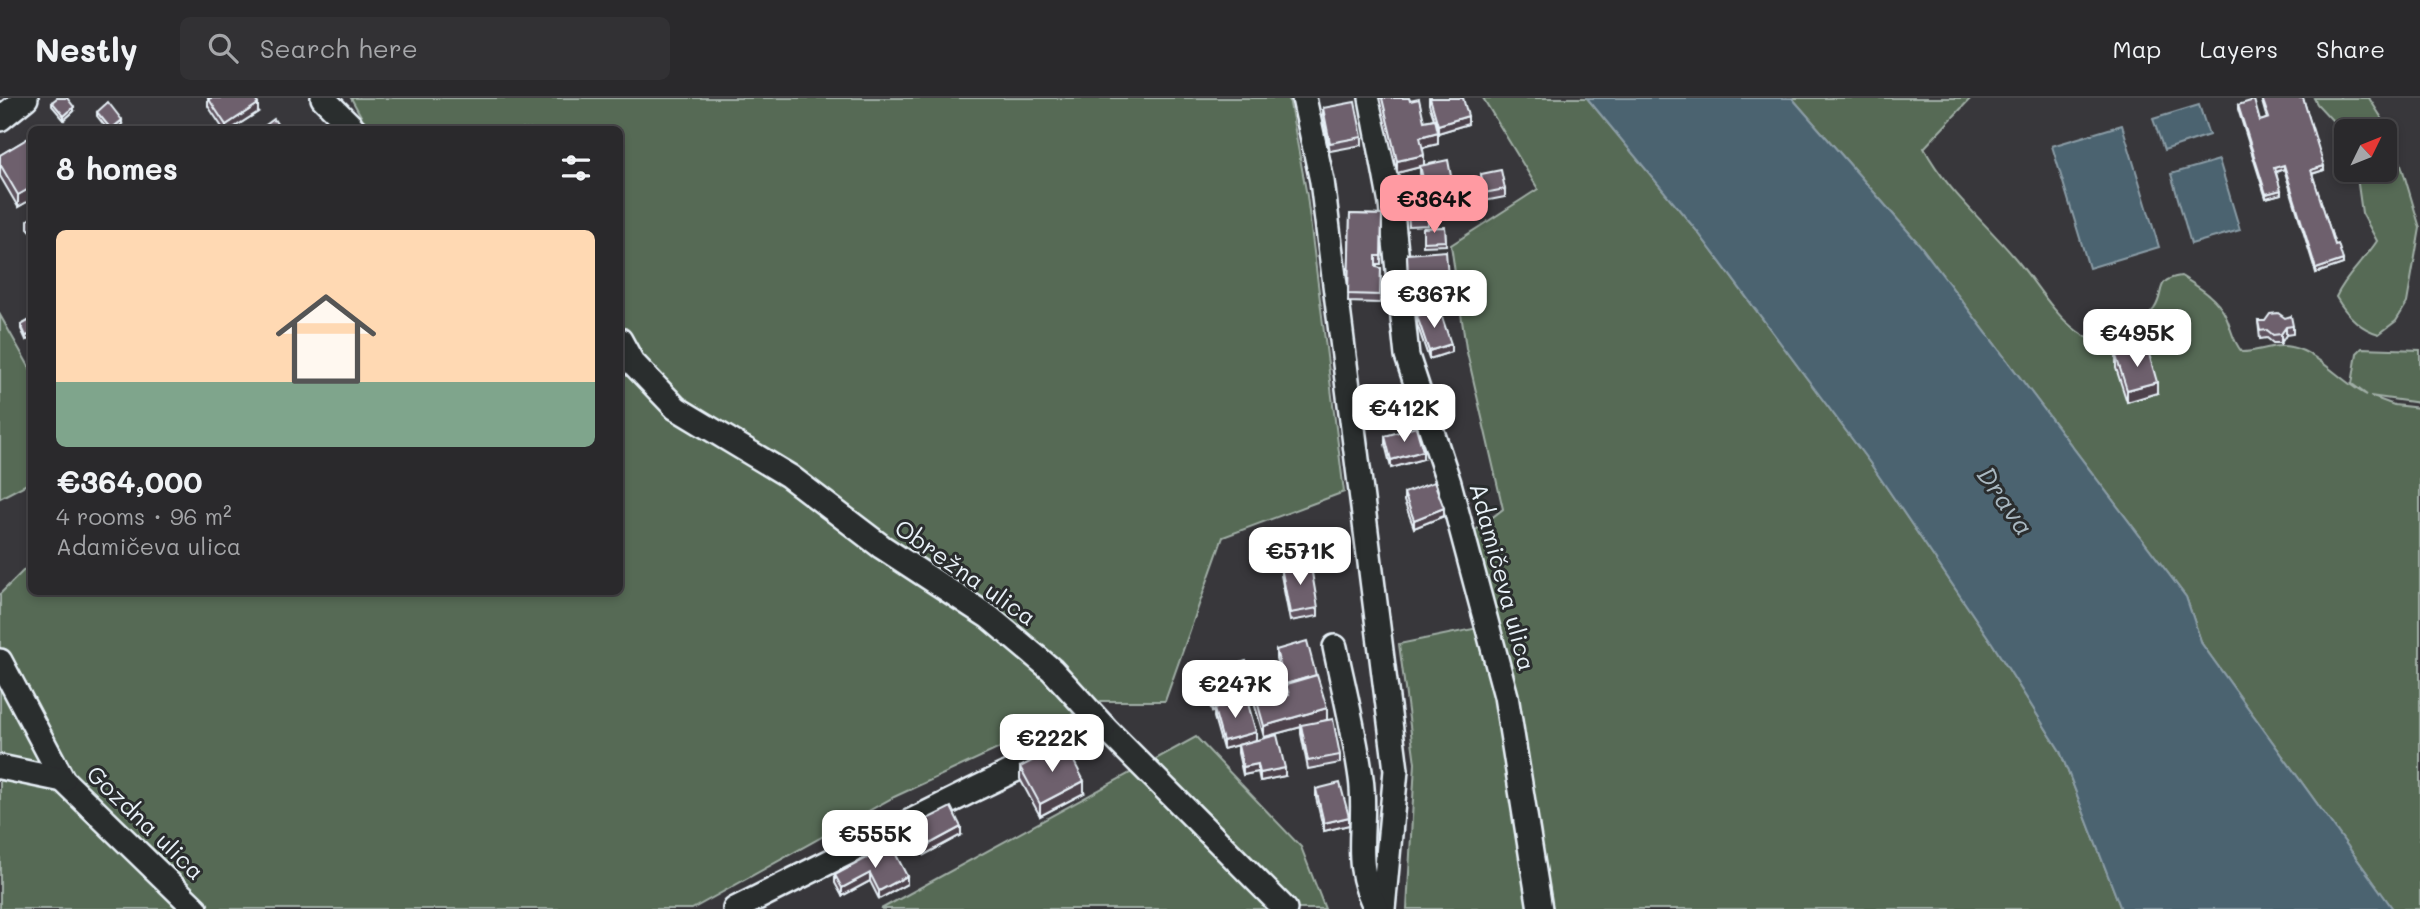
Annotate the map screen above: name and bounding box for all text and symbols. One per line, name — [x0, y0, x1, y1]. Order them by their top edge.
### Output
search box — [180, 17, 670, 80]
text: Nestly — [35, 27, 138, 70]
icon: search — [204, 29, 242, 67]
text: Search here — [260, 31, 418, 65]
text: Map — [2113, 33, 2161, 64]
text: Layers — [2199, 33, 2278, 64]
text: Share — [2316, 33, 2385, 64]
north arrow — [2334, 119, 2398, 182]
map controls — [2334, 119, 2397, 182]
text: 8 homes — [56, 148, 178, 188]
icon: filters — [557, 149, 595, 187]
pin: €364K — [1385, 176, 1483, 235]
text: €364K — [1396, 183, 1472, 213]
pin: €367K — [1385, 271, 1483, 330]
icon: home — [263, 276, 389, 402]
text: €367K — [1397, 278, 1471, 308]
pin: €495K — [2088, 310, 2186, 369]
text: €495K — [2099, 317, 2175, 347]
pin: €412K — [1355, 384, 1453, 444]
text: €412K — [1368, 392, 1440, 422]
water label: Drava — [1970, 459, 2042, 542]
text: €364,000 — [56, 461, 203, 501]
street label: Adamičeva ulica — [1463, 479, 1543, 674]
text: 4 rooms · 96 m² — [56, 501, 232, 531]
street label: Obrežna ulica — [889, 511, 1043, 632]
pin: €571K — [1251, 528, 1349, 587]
text: Adamičeva ulica — [56, 531, 241, 561]
text: €571K — [1265, 535, 1335, 565]
pin: €247K — [1186, 660, 1284, 720]
text: €247K — [1198, 668, 1272, 698]
pin: €222K — [1003, 714, 1101, 774]
text: €222K — [1016, 722, 1088, 752]
street label: Gozdna ulica — [81, 758, 212, 886]
pin: €555K — [826, 810, 924, 870]
text: €555K — [838, 818, 912, 848]

